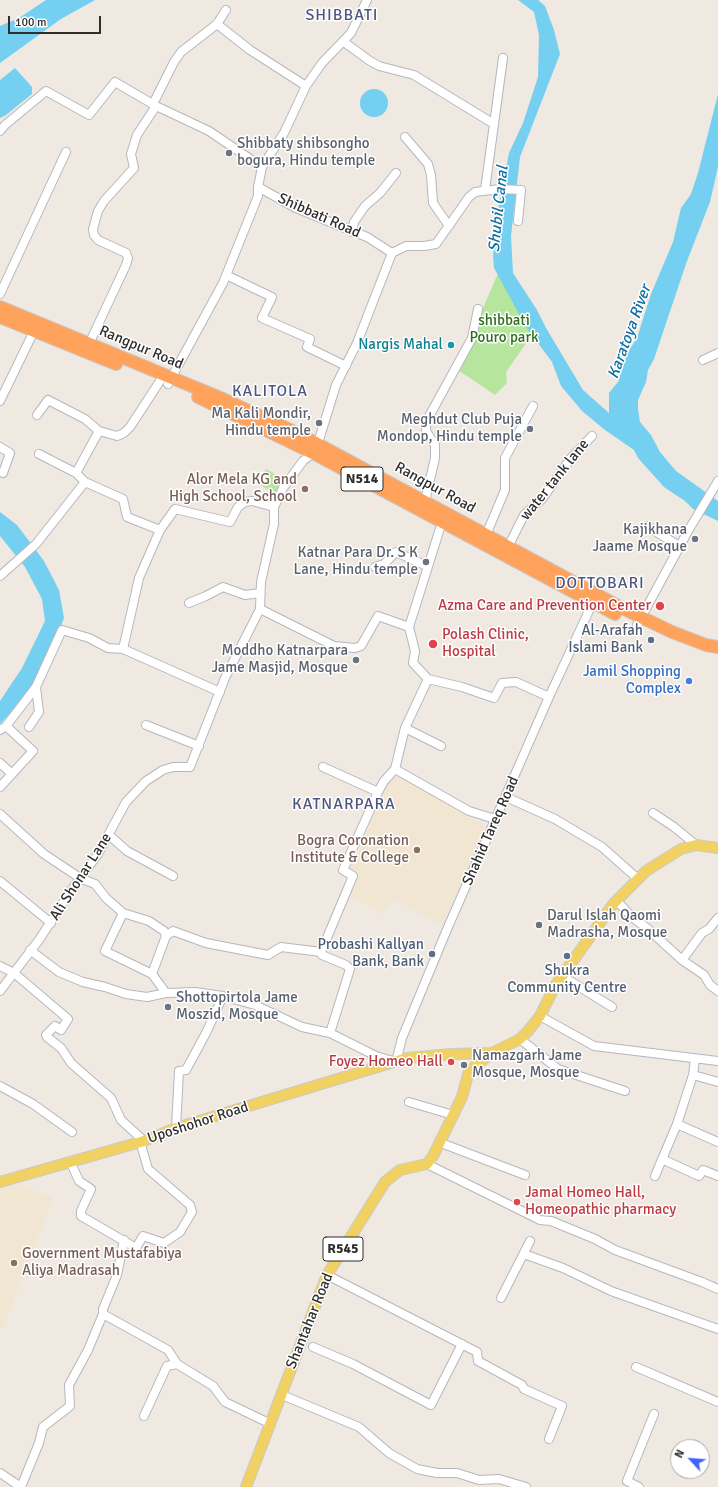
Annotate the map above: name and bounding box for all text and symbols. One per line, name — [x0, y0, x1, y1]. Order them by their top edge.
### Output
district label: SHIBBATI — [305, 6, 379, 26]
scale bar — [10, 8, 103, 34]
text: 100 m — [15, 15, 47, 30]
place label: Shibbaty shibsongho bogura, Hindu temple — [237, 135, 375, 170]
marker: Shibbaty shibsongho bogura, Hindu temple — [224, 148, 234, 158]
water label: Shubil Canal — [485, 165, 513, 253]
street label: Shibbati Road — [275, 190, 363, 242]
water label: Karatoya River — [604, 282, 656, 382]
park label: shibbati Pouro park — [469, 312, 539, 347]
street label: Rangpur Road — [96, 322, 186, 374]
place label: Nargis Mahal — [358, 336, 443, 354]
marker: Nargis Mahal — [446, 340, 456, 350]
district label: KALITOLA — [232, 382, 308, 402]
place label: Ma Kali Mondir, Hindu temple — [211, 405, 311, 440]
place label: Meghdut Club Puja Mondop, Hindu temple — [377, 411, 522, 446]
marker: Ma Kali Mondir, Hindu temple — [314, 418, 324, 428]
marker: Meghdut Club Puja Mondop, Hindu temple — [525, 424, 535, 434]
street label: water tank lane — [517, 436, 593, 524]
street label: Rangpur Road — [391, 458, 479, 518]
road number: N514 — [341, 467, 383, 491]
place label: Alor Mela KG and High School, School — [169, 471, 297, 506]
marker: Alor Mela KG and High School, School — [300, 484, 310, 494]
place label: Kajikhana Jaame Mosque — [593, 521, 687, 556]
marker: Kajikhana Jaame Mosque — [690, 534, 700, 544]
place label: Katnar Para Dr. S K Lane, Hindu temple — [294, 544, 418, 579]
marker: Katnar Para Dr. S K Lane, Hindu temple — [421, 557, 431, 567]
district label: DOTTOBARI — [555, 574, 645, 594]
place label: Azma Care and Prevention Center — [438, 597, 651, 615]
marker: Azma Care and Prevention Center — [654, 600, 666, 612]
place label: Al-Arafah Islami Bank — [568, 622, 643, 657]
place label: Polash Clinic, Hospital — [442, 626, 529, 661]
marker: Al-Arafah Islami Bank — [646, 635, 656, 645]
marker: Polash Clinic, Hospital — [427, 638, 439, 650]
place label: Moddho Katnarpara Jame Masjid, Mosque — [211, 642, 348, 677]
marker: Moddho Katnarpara Jame Masjid, Mosque — [351, 655, 361, 665]
place label: Jamil Shopping Complex — [583, 663, 681, 698]
marker: Jamil Shopping Complex — [684, 676, 694, 686]
street label: Shahid Tareq Road — [459, 774, 523, 888]
district label: KATNARPARA — [292, 795, 396, 815]
street label: Ali Shonar Lane — [46, 830, 116, 924]
place label: Bogra Coronation Institute & College — [290, 832, 409, 867]
marker: Bogra Coronation Institute & College — [412, 845, 422, 855]
place label: Darul Islah Qaomi Madrasha, Mosque — [547, 907, 667, 942]
marker: Darul Islah Qaomi Madrasha, Mosque — [534, 920, 544, 930]
place label: Probashi Kallyan Bank, Bank — [317, 936, 424, 971]
marker: Probashi Kallyan Bank, Bank — [427, 949, 437, 959]
marker: Shukra Community Centre — [562, 951, 572, 961]
place label: Shukra Community Centre — [507, 962, 627, 997]
place label: Shottopirtola Jame Moszid, Mosque — [176, 989, 298, 1024]
marker: Shottopirtola Jame Moszid, Mosque — [163, 1002, 173, 1012]
place label: Namazgarh Jame Mosque, Mosque — [472, 1047, 582, 1082]
place label: Foyez Homeo Hall — [329, 1053, 443, 1071]
marker: Foyez Homeo Hall — [446, 1057, 456, 1067]
marker: Namazgarh Jame Mosque, Mosque — [459, 1060, 469, 1070]
street label: Uposhohor Road — [145, 1098, 251, 1148]
place label: Jamal Homeo Hall, Homeopathic pharmacy — [525, 1184, 676, 1219]
marker: Jamal Homeo Hall, Homeopathic pharmacy — [512, 1197, 522, 1207]
road number: R545 — [323, 1237, 363, 1261]
place label: Government Mustafabiya Aliya Madrasah — [22, 1245, 182, 1280]
marker: Government Mustafabiya Aliya Madrasah — [9, 1258, 19, 1268]
street label: Shantahar Road — [283, 1270, 337, 1372]
north arrow — [670, 1439, 710, 1479]
text: N — [672, 1448, 687, 1460]

